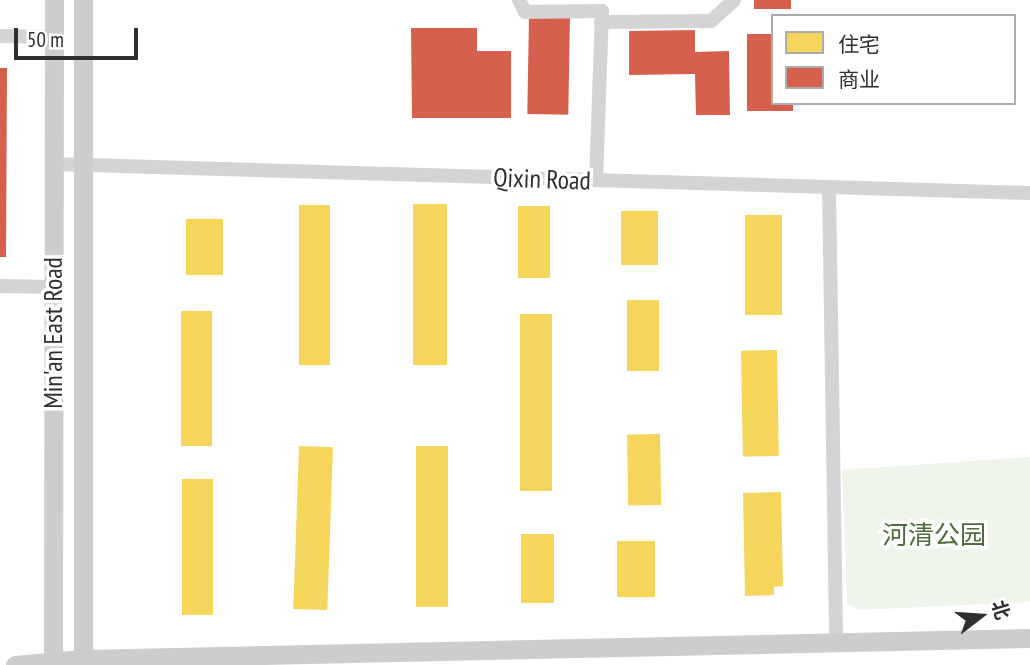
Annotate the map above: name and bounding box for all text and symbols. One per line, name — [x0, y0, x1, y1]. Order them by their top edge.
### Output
scale bar — [18, 14, 142, 58]
legend — [771, 14, 1016, 105]
text: 50 m — [27, 26, 64, 53]
text: 住宅 — [838, 31, 880, 58]
text: 商业 — [838, 66, 880, 93]
street label: Qixin Road — [493, 162, 591, 196]
street label: Min'an East Road — [37, 257, 69, 409]
park label: 河清公园 — [882, 519, 986, 551]
north arrow — [946, 581, 1016, 651]
text: 北 — [987, 597, 1015, 622]

